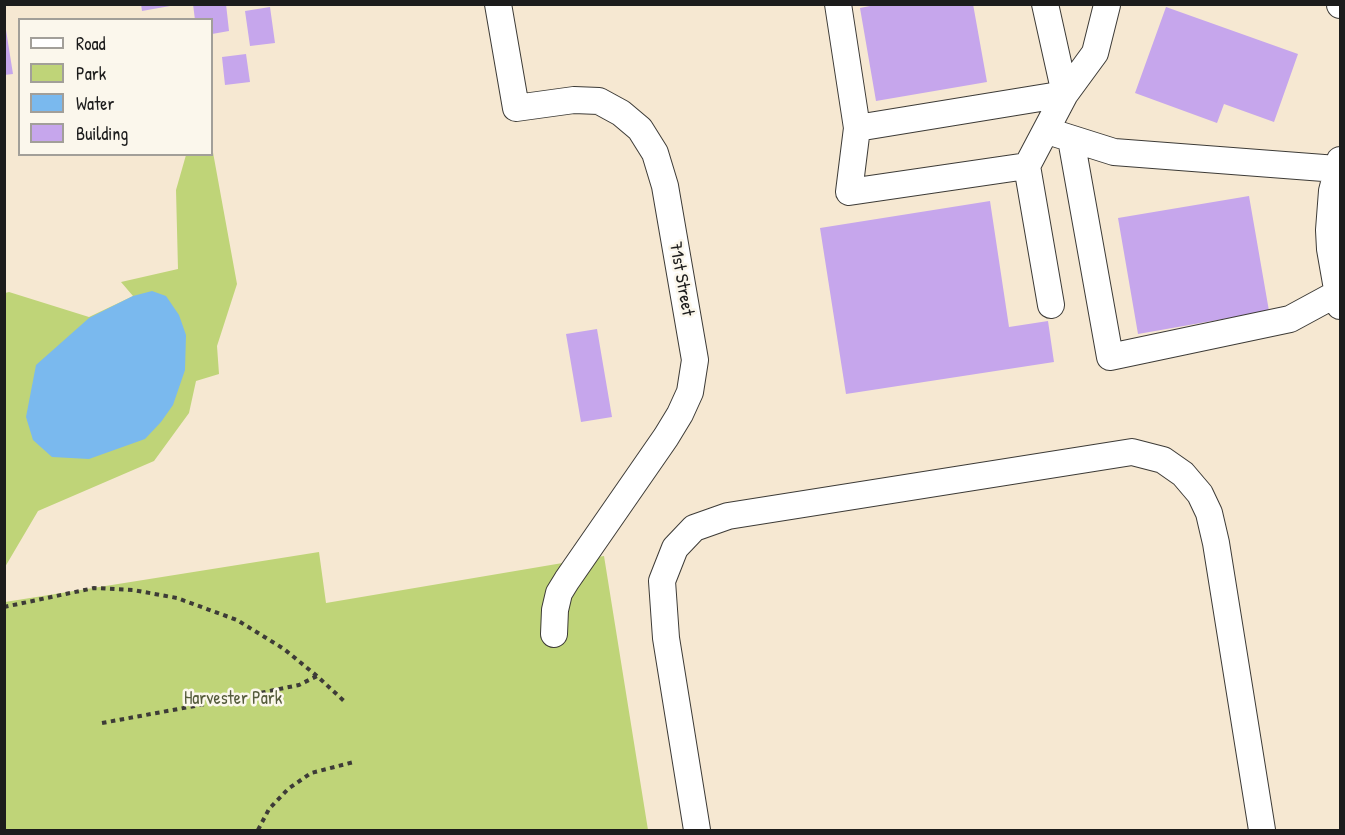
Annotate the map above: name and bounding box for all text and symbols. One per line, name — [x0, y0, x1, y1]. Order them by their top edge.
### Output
legend — [18, 18, 213, 156]
text: Road — [76, 31, 106, 56]
text: Park — [76, 61, 106, 86]
text: Water — [76, 91, 114, 116]
text: Building — [76, 121, 128, 146]
street label: 71st Street — [664, 240, 698, 318]
park label: Harvester Park — [184, 688, 282, 710]

